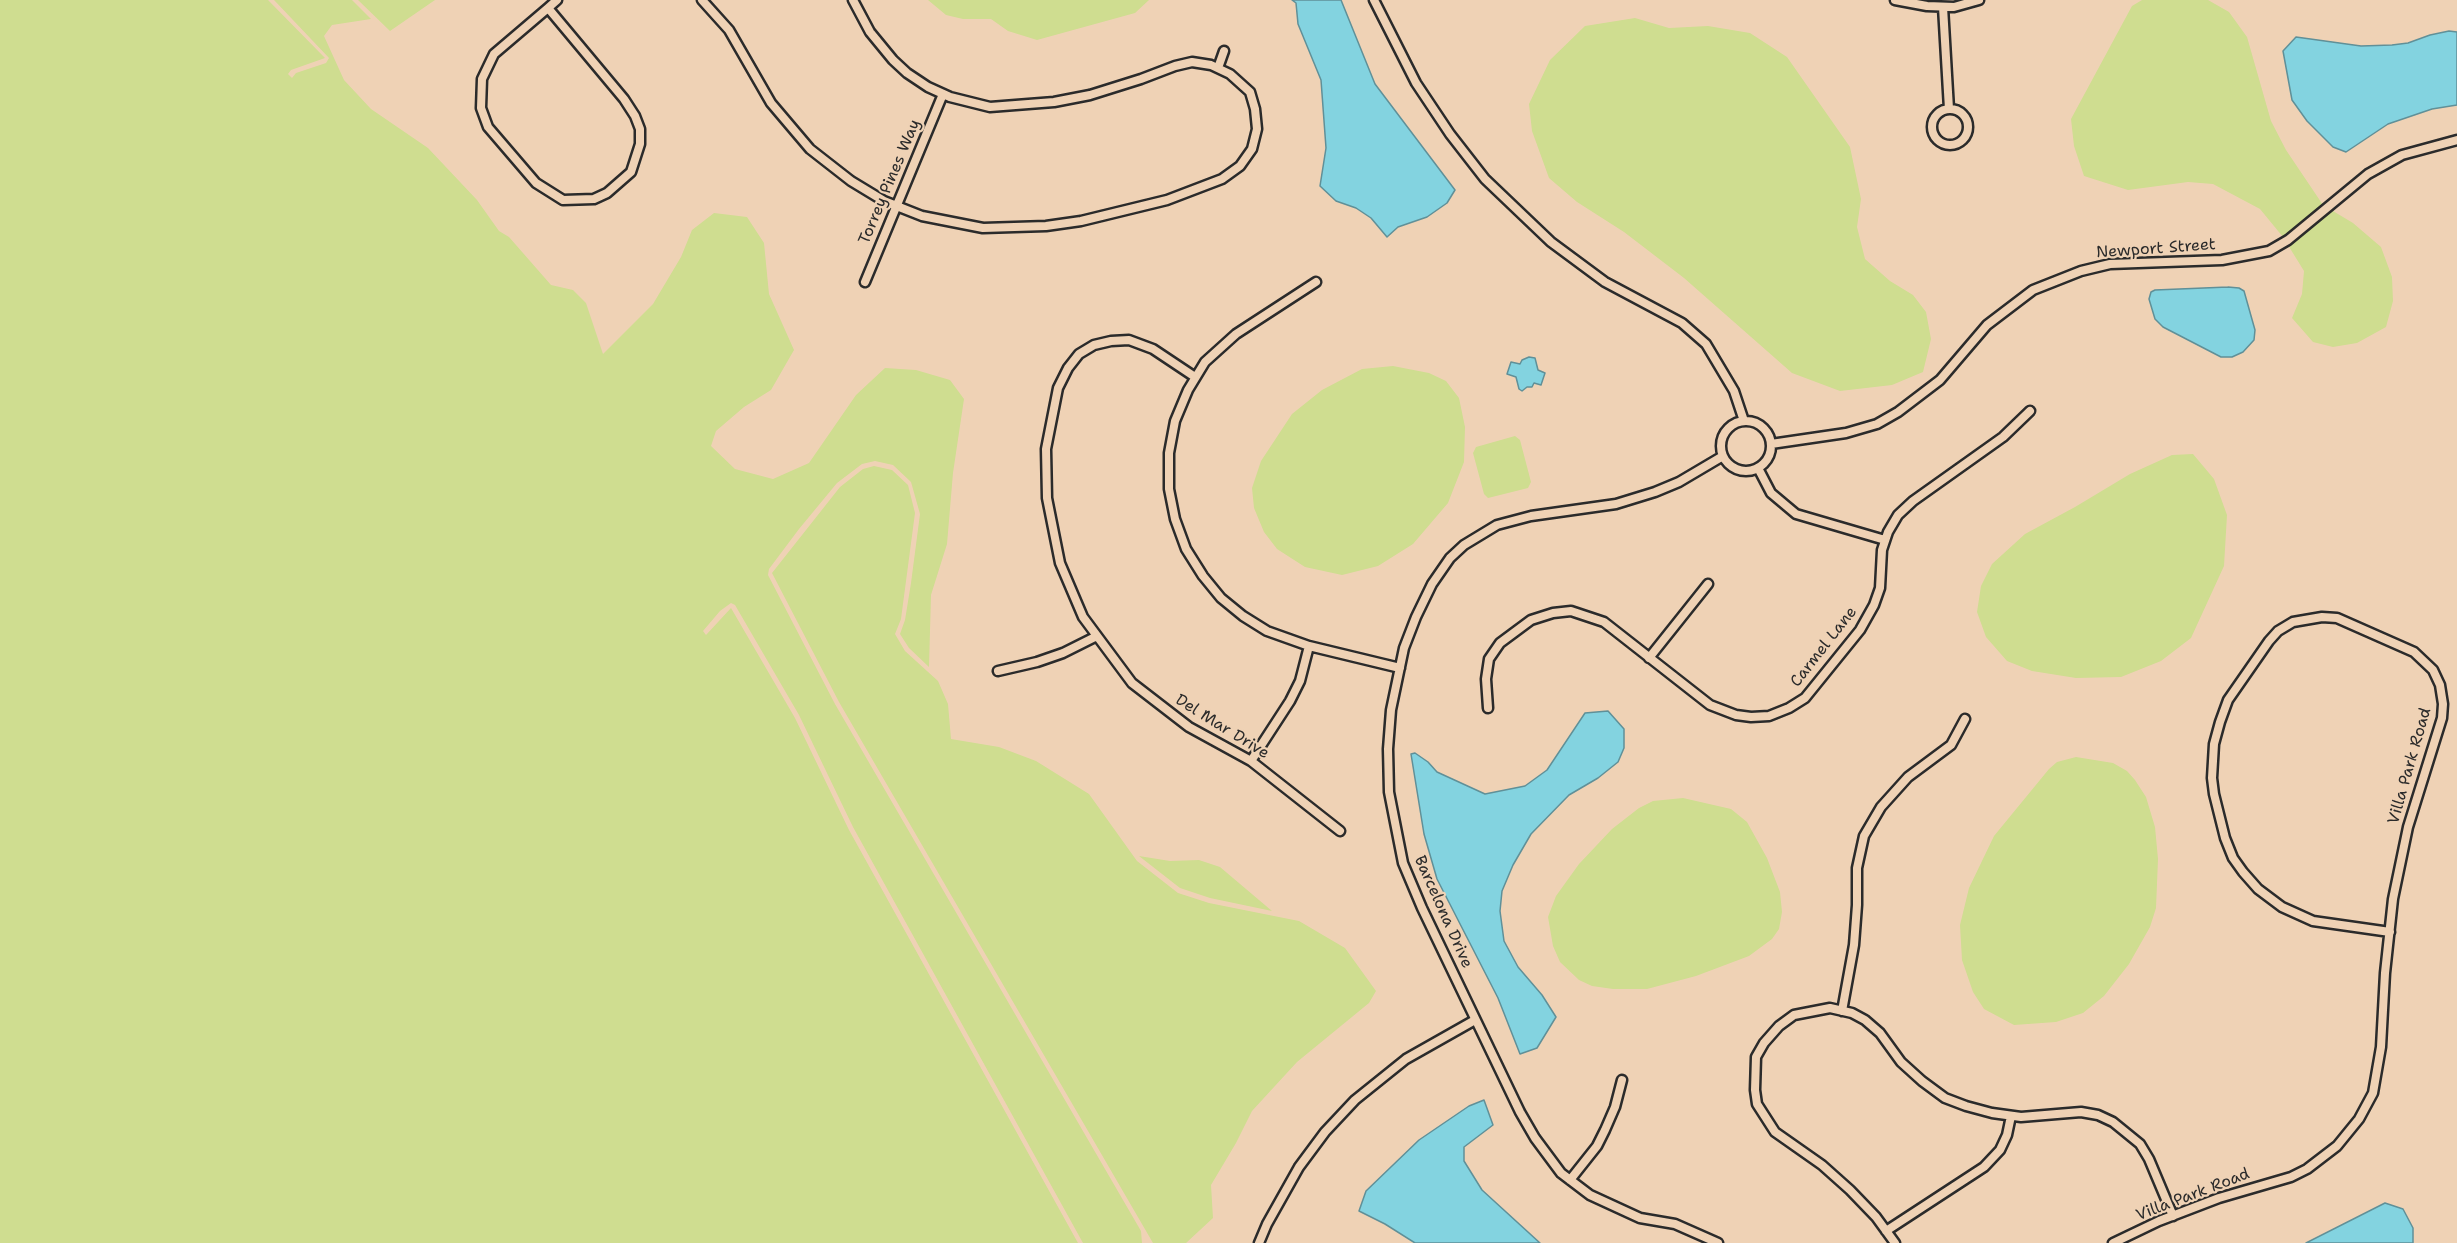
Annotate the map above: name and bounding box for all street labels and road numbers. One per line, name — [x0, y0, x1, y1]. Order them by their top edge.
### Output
street label: Torrey Pines Way — [855, 117, 925, 247]
street label: Newport Street — [2096, 235, 2216, 263]
street label: Carmel Lane — [1787, 603, 1861, 691]
street label: Del Mar Drive — [1172, 691, 1272, 763]
street label: Villa Park Road — [2384, 706, 2436, 826]
street label: Barcelona Drive — [1410, 853, 1476, 971]
street label: Villa Park Road — [2133, 1165, 2253, 1225]

